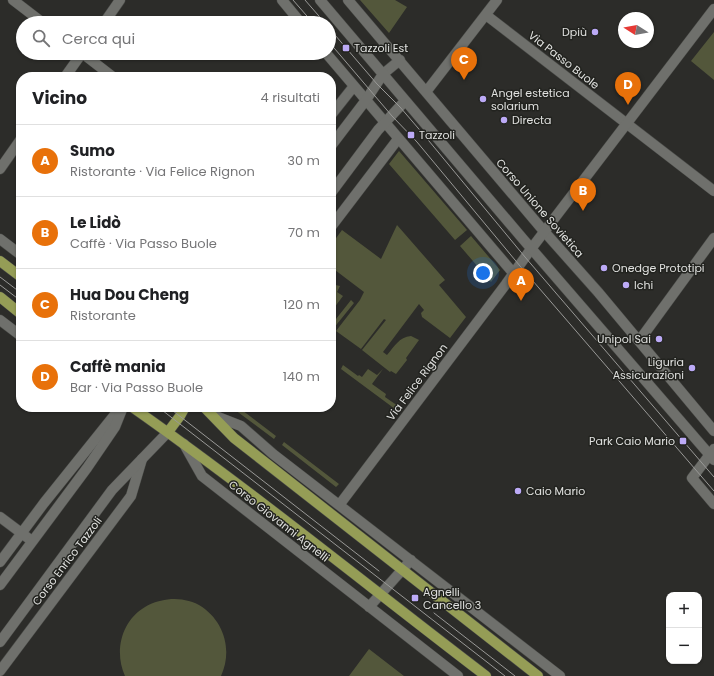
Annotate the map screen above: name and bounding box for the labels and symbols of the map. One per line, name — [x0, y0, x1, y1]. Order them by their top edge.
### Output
north arrow — [618, 12, 654, 48]
place label: Dpiù — [562, 24, 587, 40]
street label: Via Passo Buole — [525, 27, 603, 93]
marker: Dpiù — [590, 27, 600, 37]
place label: Tazzoli Est — [354, 40, 408, 56]
marker: Tazzoli Est — [341, 43, 351, 53]
pin: C — [451, 47, 477, 80]
pin: D — [615, 72, 641, 105]
place label: Angel estetica solarium — [491, 85, 570, 114]
marker: Angel estetica solarium — [478, 94, 488, 104]
place label: Directa — [512, 112, 552, 128]
marker: Directa — [499, 115, 509, 125]
place label: Tazzoli — [419, 127, 455, 143]
marker: Tazzoli — [406, 130, 416, 140]
street label: Corso Unione Sovietica — [493, 155, 587, 261]
pin: B — [570, 178, 596, 211]
place label: Onedge Prototipi — [612, 260, 705, 276]
your location — [473, 263, 493, 283]
marker: Onedge Prototipi — [599, 263, 609, 273]
pin: A — [508, 268, 534, 301]
place label: Ichi — [634, 277, 653, 293]
marker: Ichi — [621, 280, 631, 290]
place label: Unipol Sai — [597, 331, 651, 347]
marker: Unipol Sai — [654, 334, 664, 344]
street label: Via Felice Rignon — [383, 340, 451, 424]
place label: Liguria Assicurazioni — [613, 354, 684, 383]
marker: Liguria Assicurazioni — [687, 363, 697, 373]
place label: Park Caio Mario — [589, 433, 675, 449]
marker: Park Caio Mario — [678, 436, 688, 446]
street label: Corso Giovanni Agnelli — [225, 477, 333, 566]
place label: Caio Mario — [526, 483, 585, 499]
marker: Caio Mario — [513, 486, 523, 496]
street label: Corso Enrico Tazzoli — [28, 513, 106, 609]
place label: Agnelli Cancello 3 — [423, 584, 481, 613]
marker: Agnelli Cancello 3 — [410, 593, 420, 603]

